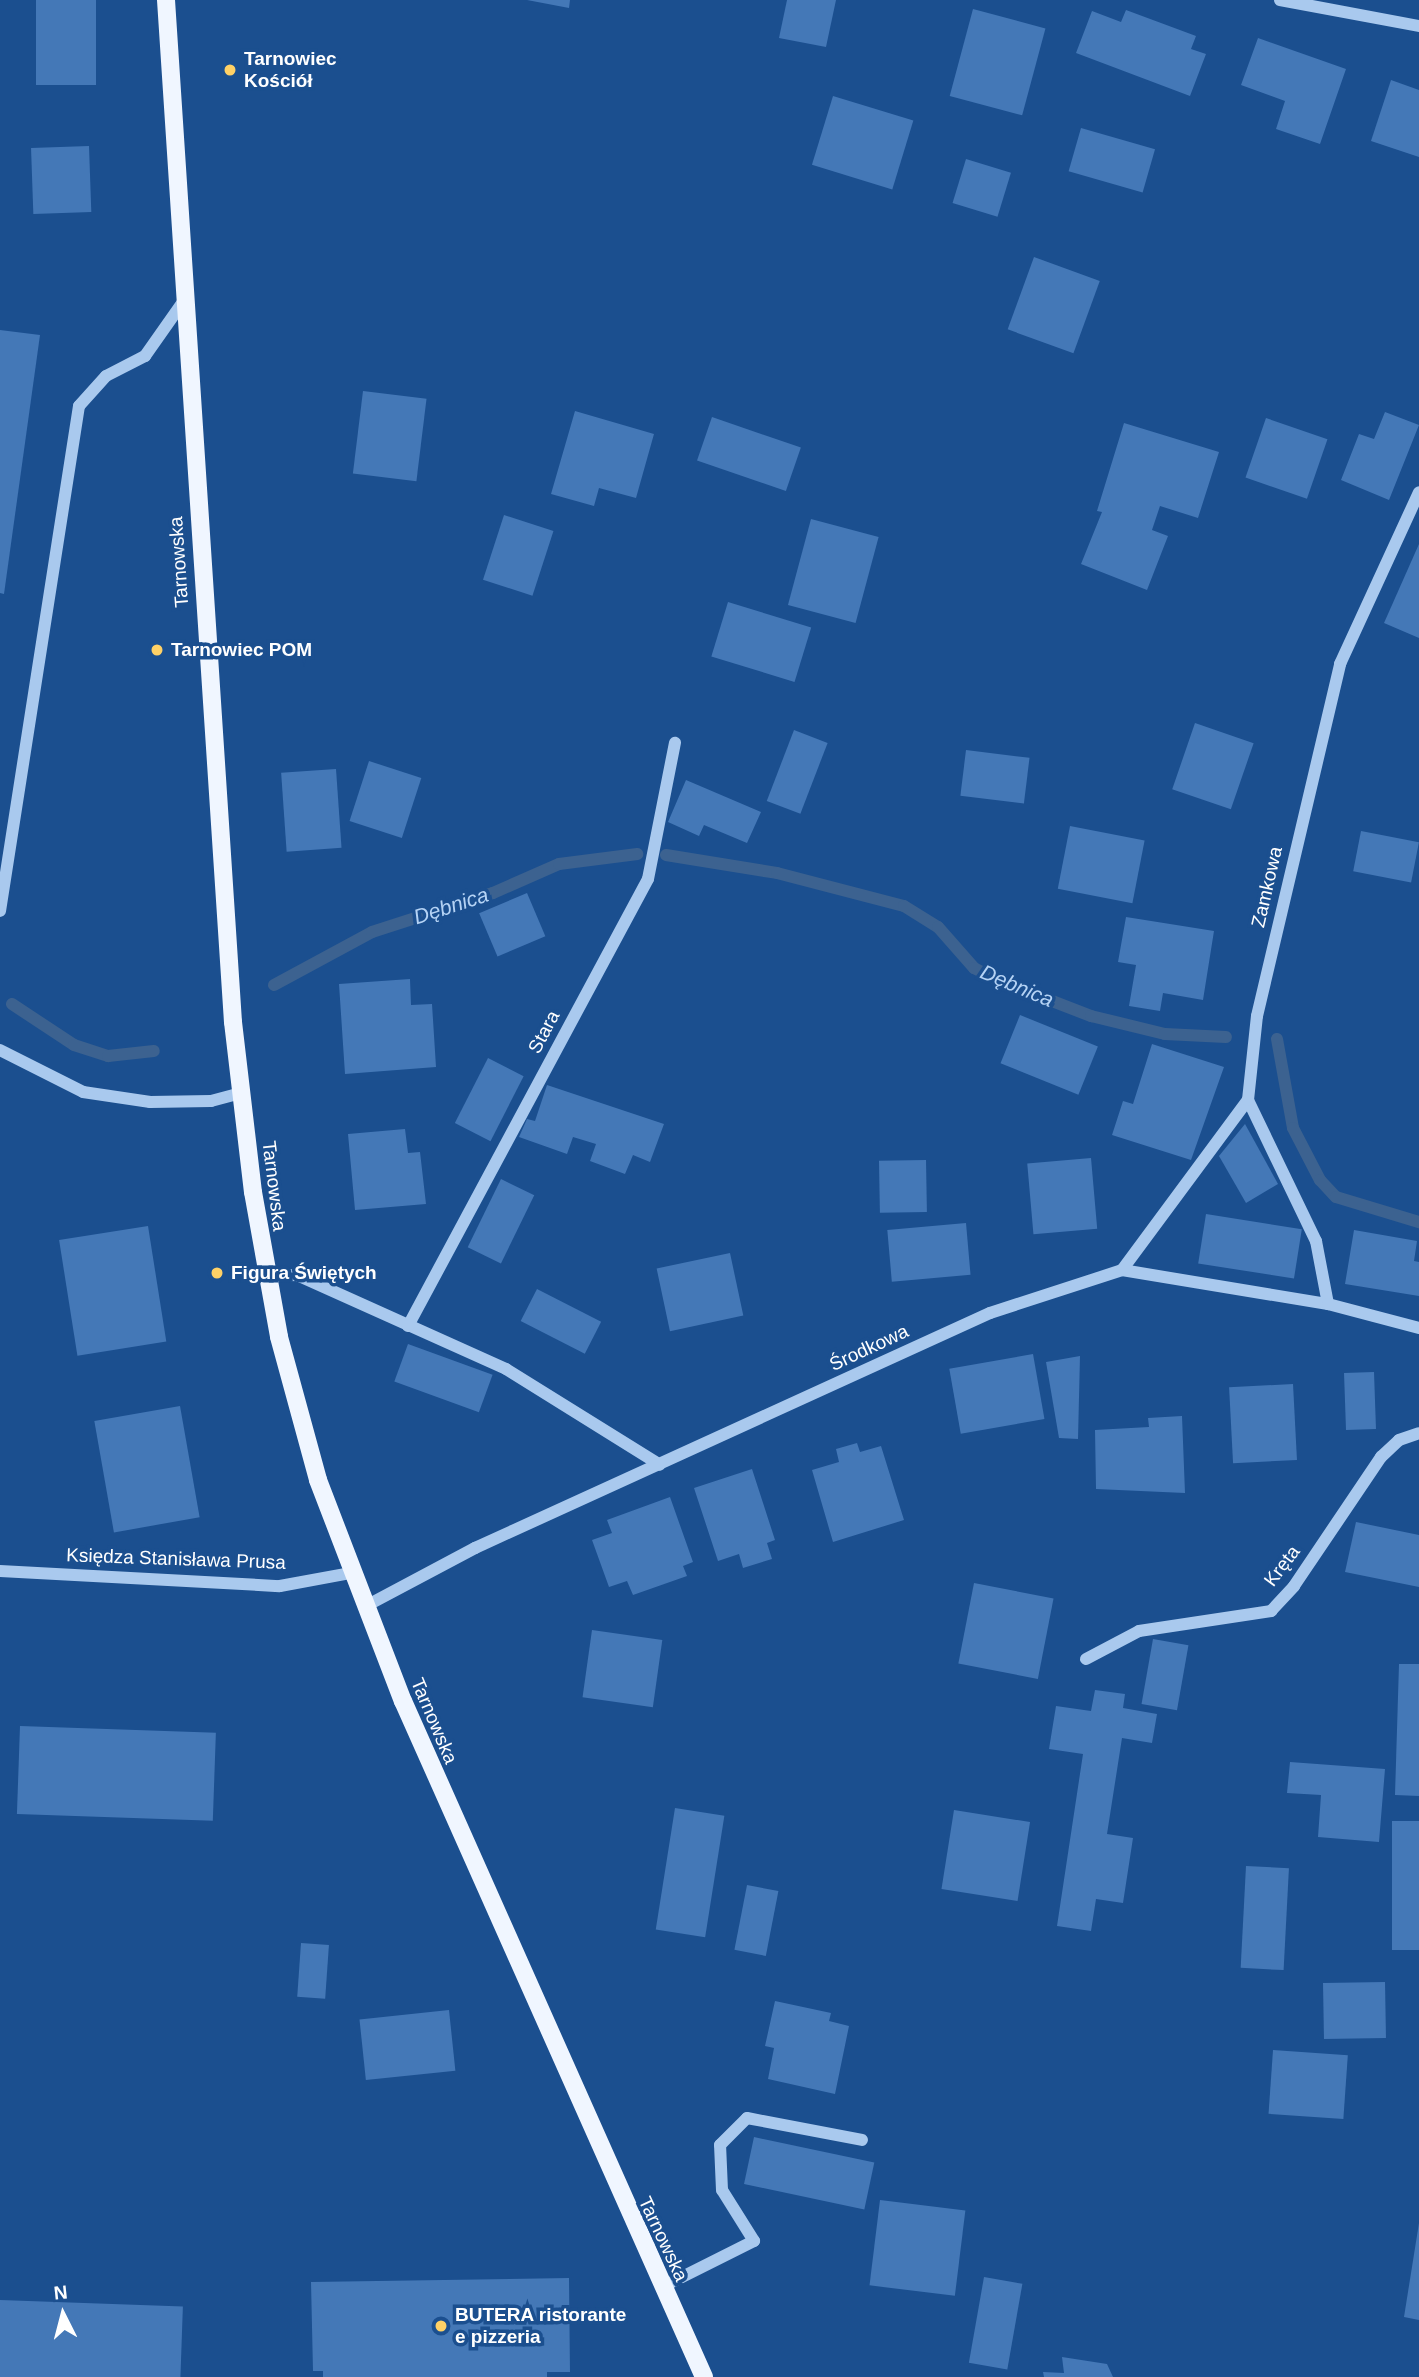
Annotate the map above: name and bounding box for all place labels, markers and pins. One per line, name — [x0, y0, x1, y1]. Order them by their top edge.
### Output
place label: Tarnowiec Kościół — [244, 48, 337, 92]
marker: Tarnowiec Kościół — [222, 62, 238, 78]
place label: Tarnowiec POM — [171, 639, 312, 661]
marker: Tarnowiec POM — [149, 642, 165, 658]
place label: Figura Świętych — [231, 1262, 377, 1284]
marker: Figura Świętych — [209, 1265, 225, 1281]
place label: BUTERA ristorante e pizzeria — [455, 2304, 627, 2348]
marker: BUTERA ristorante e pizzeria — [433, 2318, 449, 2334]

